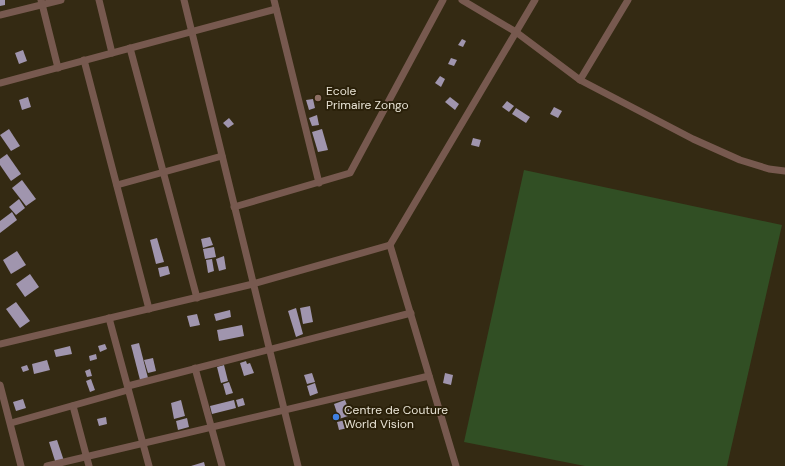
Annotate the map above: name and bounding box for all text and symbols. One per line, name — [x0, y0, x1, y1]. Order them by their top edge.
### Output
place label: Ecole Primaire Zongo — [326, 83, 409, 113]
marker: Ecole Primaire Zongo — [313, 93, 323, 103]
place label: Centre de Couture World Vision — [344, 402, 448, 432]
marker: Centre de Couture World Vision — [331, 412, 341, 422]

